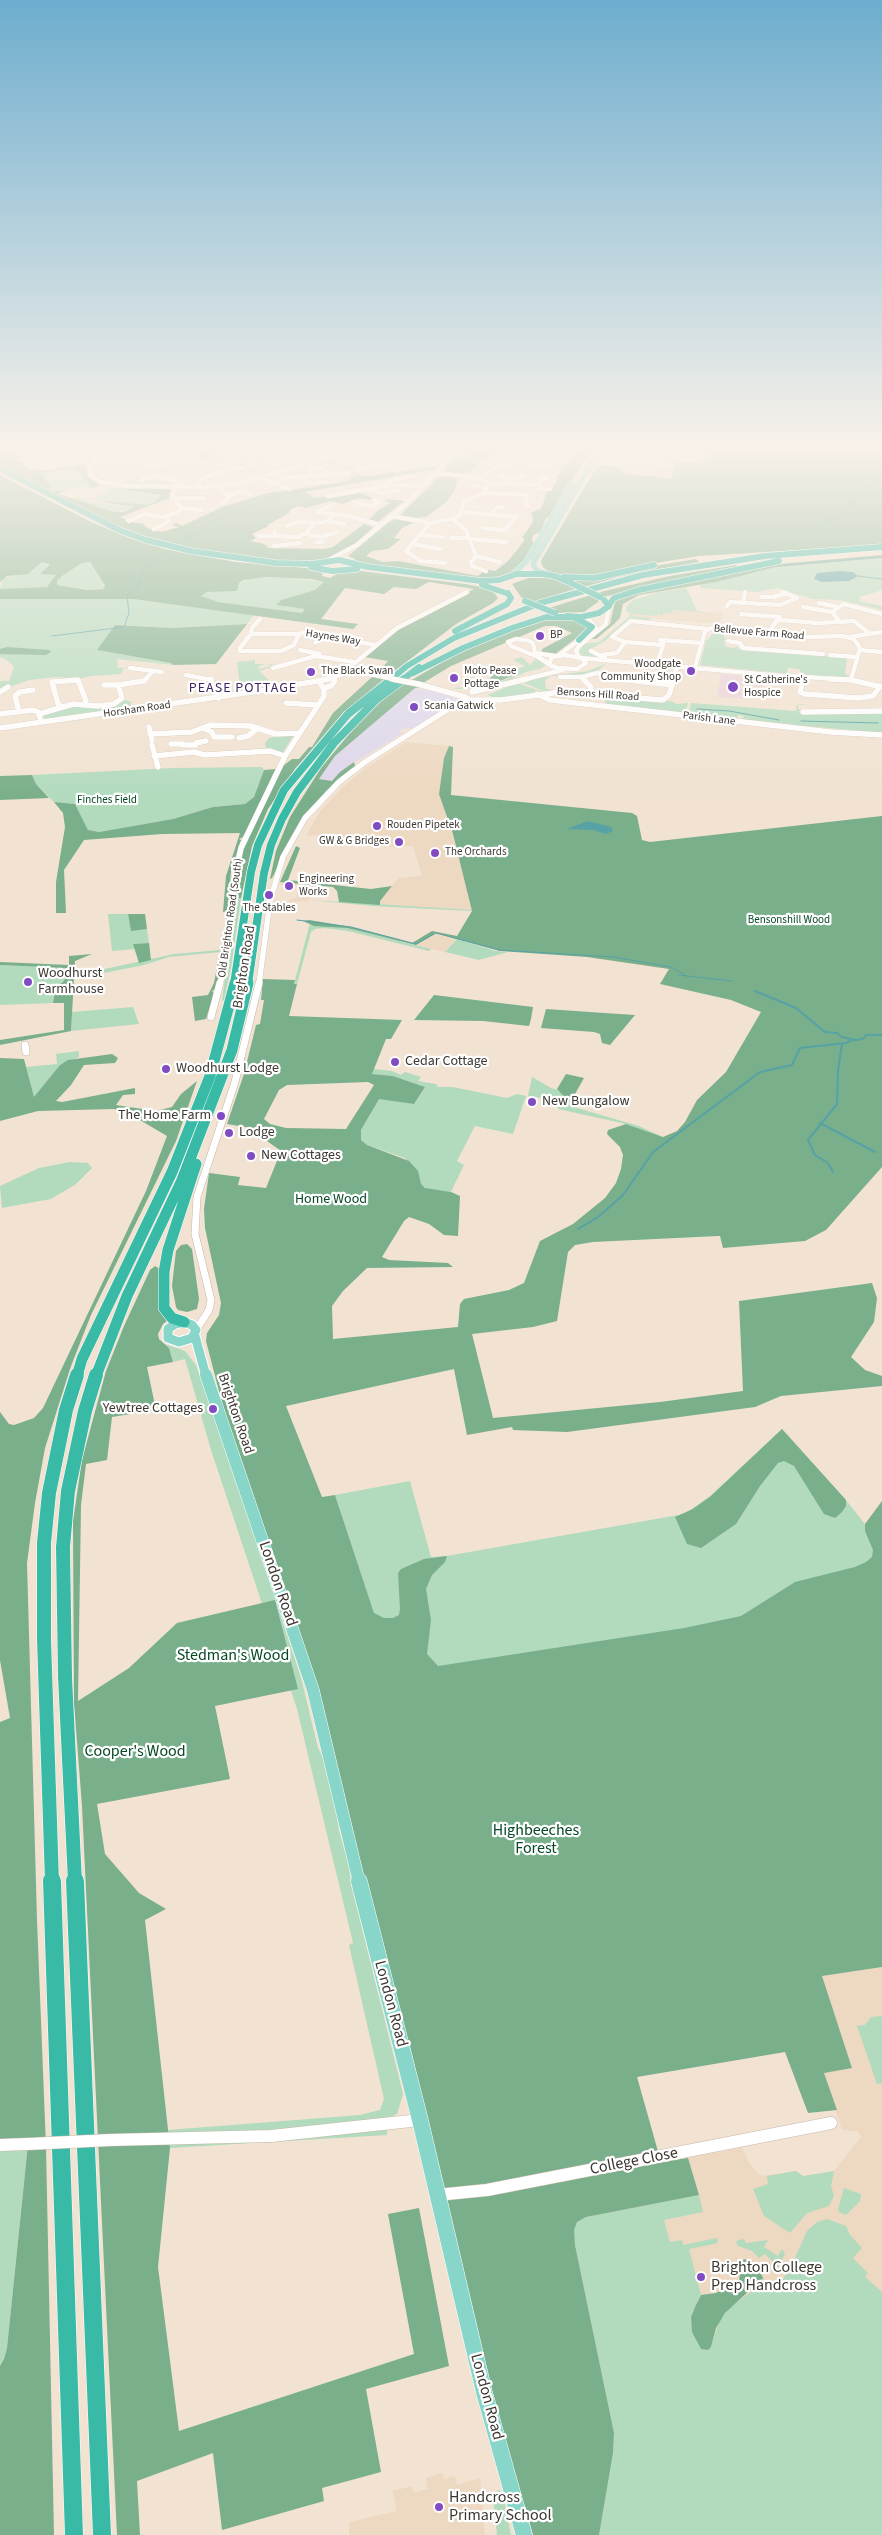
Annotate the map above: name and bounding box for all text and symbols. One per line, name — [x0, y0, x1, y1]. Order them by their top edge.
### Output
street label: Bellevue Farm Road — [713, 622, 805, 644]
street label: Haynes Way — [305, 627, 361, 649]
place label: BP — [550, 629, 563, 643]
marker: BP — [534, 630, 546, 642]
place label: Woodgate Community Shop — [601, 658, 681, 684]
place label: The Black Swan — [321, 665, 393, 679]
place label: Moto Pease Pottage — [464, 665, 516, 691]
marker: Woodgate Community Shop — [685, 665, 697, 677]
marker: The Black Swan — [305, 666, 317, 678]
marker: Moto Pease Pottage — [448, 672, 460, 684]
place label: St Catherine's Hospice — [744, 674, 807, 700]
marker: St Catherine's Hospice — [726, 680, 740, 694]
district label: PEASE POTTAGE — [187, 681, 299, 697]
street label: Bensons Hill Road — [556, 686, 640, 704]
street label: Horsham Road — [102, 699, 172, 721]
place label: Scania Gatwick — [424, 700, 494, 714]
marker: Scania Gatwick — [408, 701, 420, 713]
street label: Parish Lane — [682, 709, 736, 729]
park label: Finches Field — [77, 794, 137, 808]
place label: Rouden Pipetek — [387, 819, 460, 833]
marker: Rouden Pipetek — [371, 820, 383, 832]
place label: GW & G Bridges — [319, 835, 389, 849]
marker: GW & G Bridges — [393, 836, 405, 848]
place label: The Orchards — [445, 846, 507, 860]
marker: The Orchards — [429, 847, 441, 859]
street label: Old Brighton Road (South) — [216, 857, 246, 979]
place label: Engineering Works — [299, 873, 354, 899]
marker: Engineering Works — [283, 880, 295, 892]
marker: The Stables — [263, 889, 275, 901]
place label: The Stables — [242, 902, 296, 916]
park label: Bensonshill Wood — [748, 914, 830, 928]
street label: Brighton Road — [230, 924, 260, 1010]
place label: Woodhurst Farmhouse — [38, 966, 104, 999]
marker: Woodhurst Farmhouse — [22, 976, 34, 988]
place label: Cedar Cottage — [405, 1054, 488, 1070]
marker: Cedar Cottage — [389, 1056, 401, 1068]
place label: Woodhurst Lodge — [176, 1061, 279, 1077]
marker: Woodhurst Lodge — [160, 1063, 172, 1075]
place label: New Bungalow — [542, 1094, 630, 1110]
marker: New Bungalow — [526, 1096, 538, 1108]
place label: The Home Farm — [118, 1108, 211, 1124]
marker: The Home Farm — [215, 1110, 227, 1122]
place label: Lodge — [239, 1125, 275, 1141]
marker: Lodge — [223, 1127, 235, 1139]
place label: New Cottages — [261, 1148, 341, 1164]
marker: New Cottages — [245, 1150, 257, 1162]
park label: Home Wood — [295, 1192, 367, 1208]
street label: Brighton Road — [213, 1372, 257, 1456]
place label: Yewtree Cottages — [103, 1401, 203, 1417]
marker: Yewtree Cottages — [207, 1403, 219, 1415]
street label: London Road — [253, 1539, 301, 1629]
park label: Stedman's Wood — [177, 1646, 289, 1666]
park label: Cooper's Wood — [84, 1742, 186, 1762]
park label: Highbeeches Forest — [493, 1821, 579, 1859]
street label: London Road — [369, 1959, 411, 2049]
street label: College Close — [588, 2144, 680, 2180]
place label: Brighton College Prep Handcross — [711, 2258, 822, 2296]
marker: Brighton College Prep Handcross — [695, 2271, 707, 2283]
street label: London Road — [465, 2352, 507, 2442]
place label: Handcross Primary School — [449, 2488, 551, 2526]
marker: Handcross Primary School — [433, 2501, 445, 2513]

